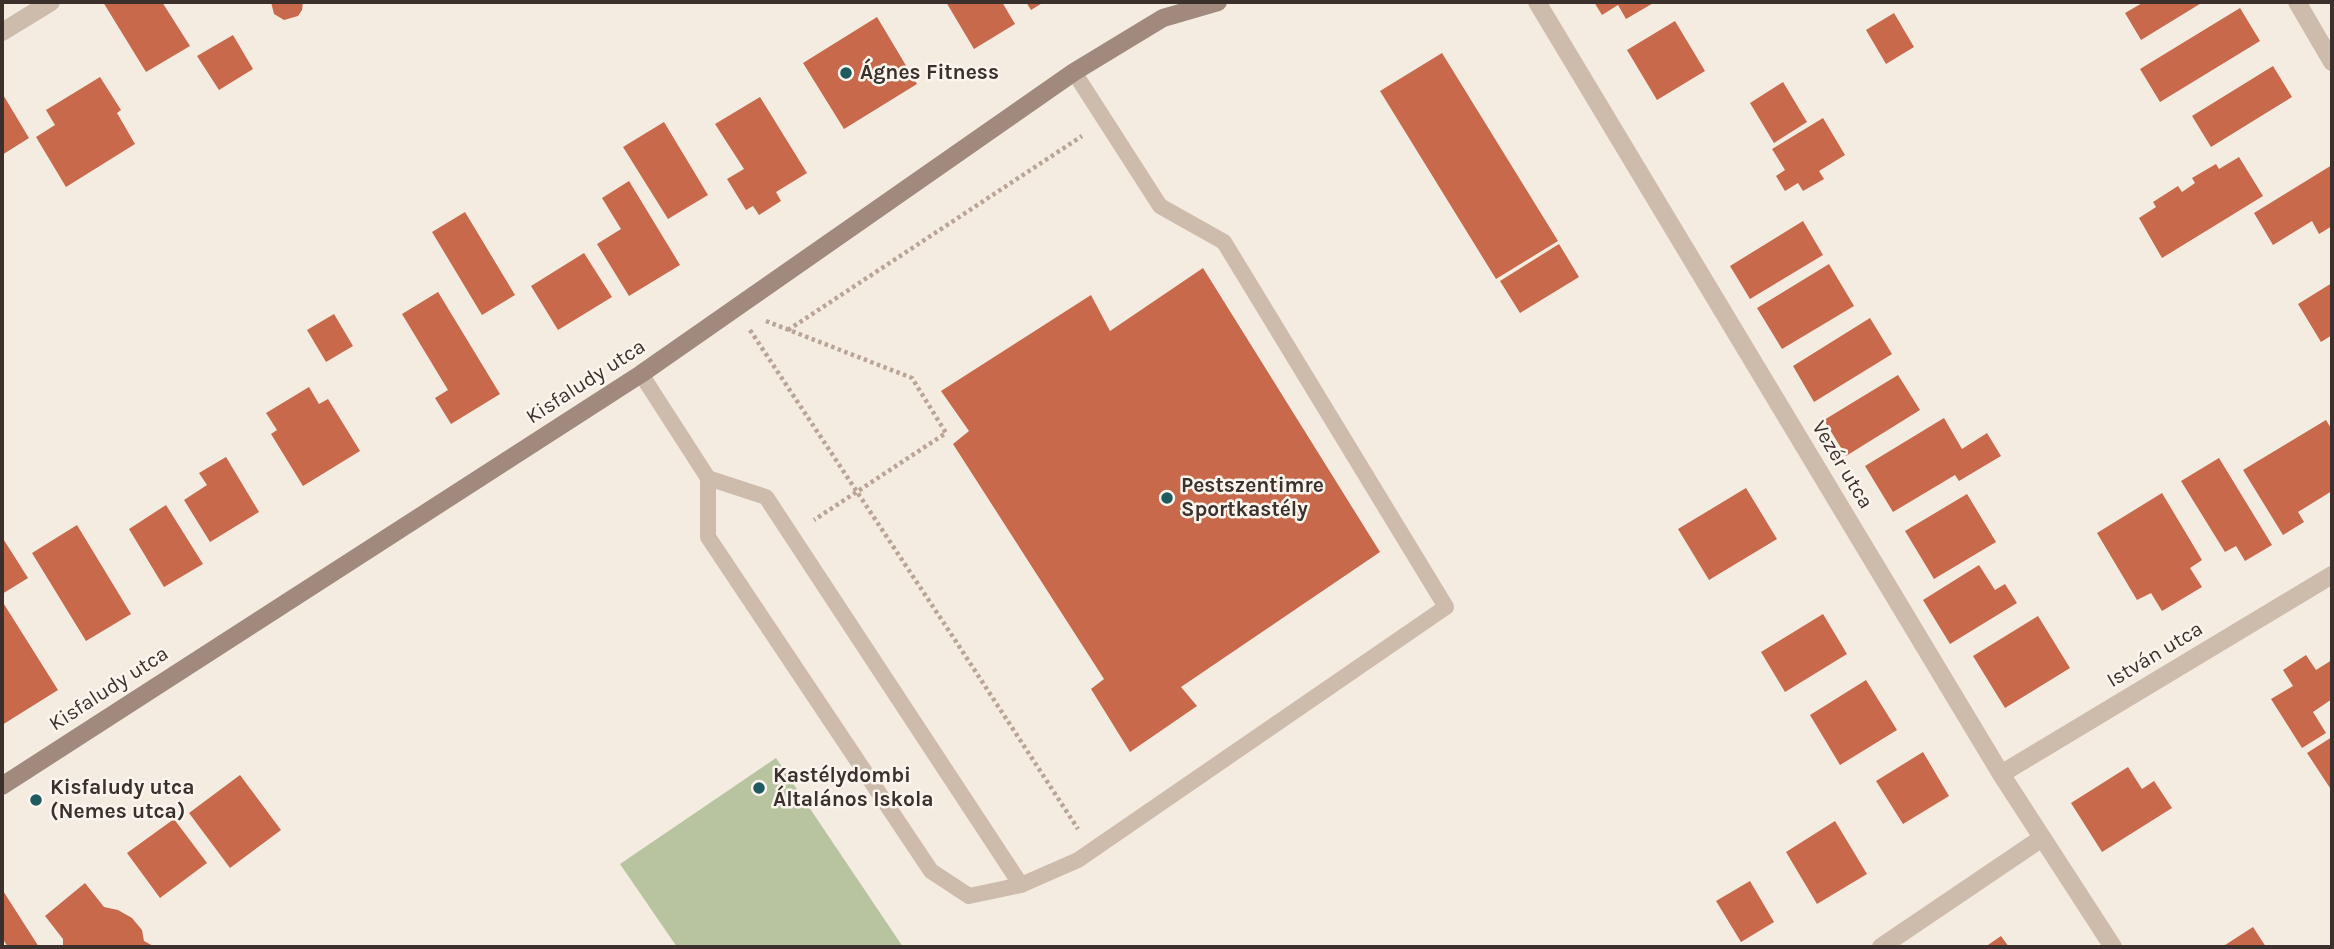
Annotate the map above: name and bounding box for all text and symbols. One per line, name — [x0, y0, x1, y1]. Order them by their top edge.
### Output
place label: Ágnes Fitness — [860, 60, 999, 86]
marker: Ágnes Fitness — [838, 65, 854, 81]
street label: Kisfaludy utca — [522, 334, 650, 430]
street label: Vezér utca — [1806, 416, 1878, 514]
place label: Pestszentimre Sportkastély — [1181, 473, 1324, 523]
marker: Pestszentimre Sportkastély — [1159, 490, 1175, 506]
street label: István utca — [2102, 616, 2208, 694]
street label: Kisfaludy utca — [45, 641, 173, 737]
place label: Kastélydombi Általános Iskola — [773, 763, 934, 813]
place label: Kisfaludy utca (Nemes utca) — [50, 775, 194, 825]
marker: Kastélydombi Általános Iskola — [751, 780, 767, 796]
marker: Kisfaludy utca (Nemes utca) — [28, 792, 44, 808]

